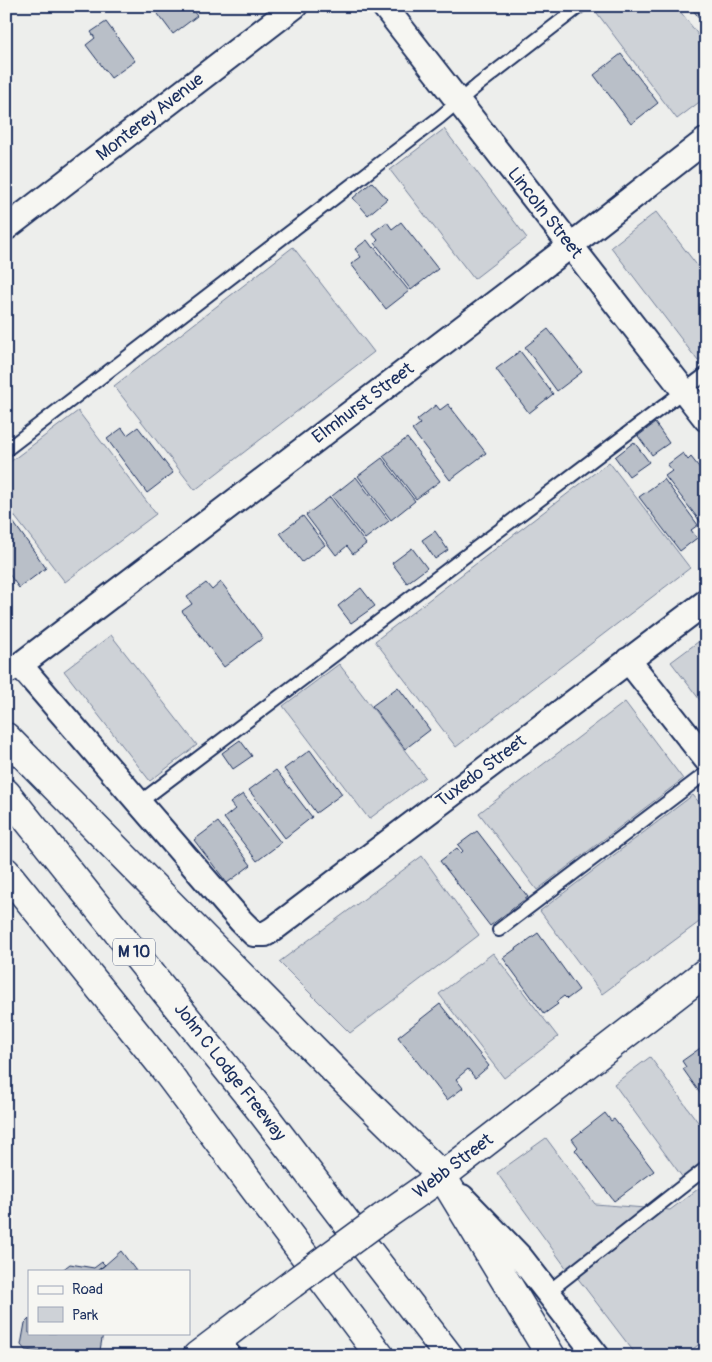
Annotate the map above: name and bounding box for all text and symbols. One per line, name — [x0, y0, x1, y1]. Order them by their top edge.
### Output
street label: Monterey Avenue — [92, 68, 209, 166]
street label: Lincoln Street — [502, 163, 588, 264]
street label: Elmhurst Street — [308, 357, 419, 449]
street label: Tuxedo Street — [431, 729, 531, 812]
road number: M 10 — [113, 939, 155, 966]
street label: John C Lodge Freeway — [169, 998, 291, 1146]
street label: Webb Street — [408, 1128, 498, 1204]
legend — [28, 1270, 190, 1334]
text: Road — [72, 1280, 103, 1299]
text: Park — [72, 1306, 99, 1325]

